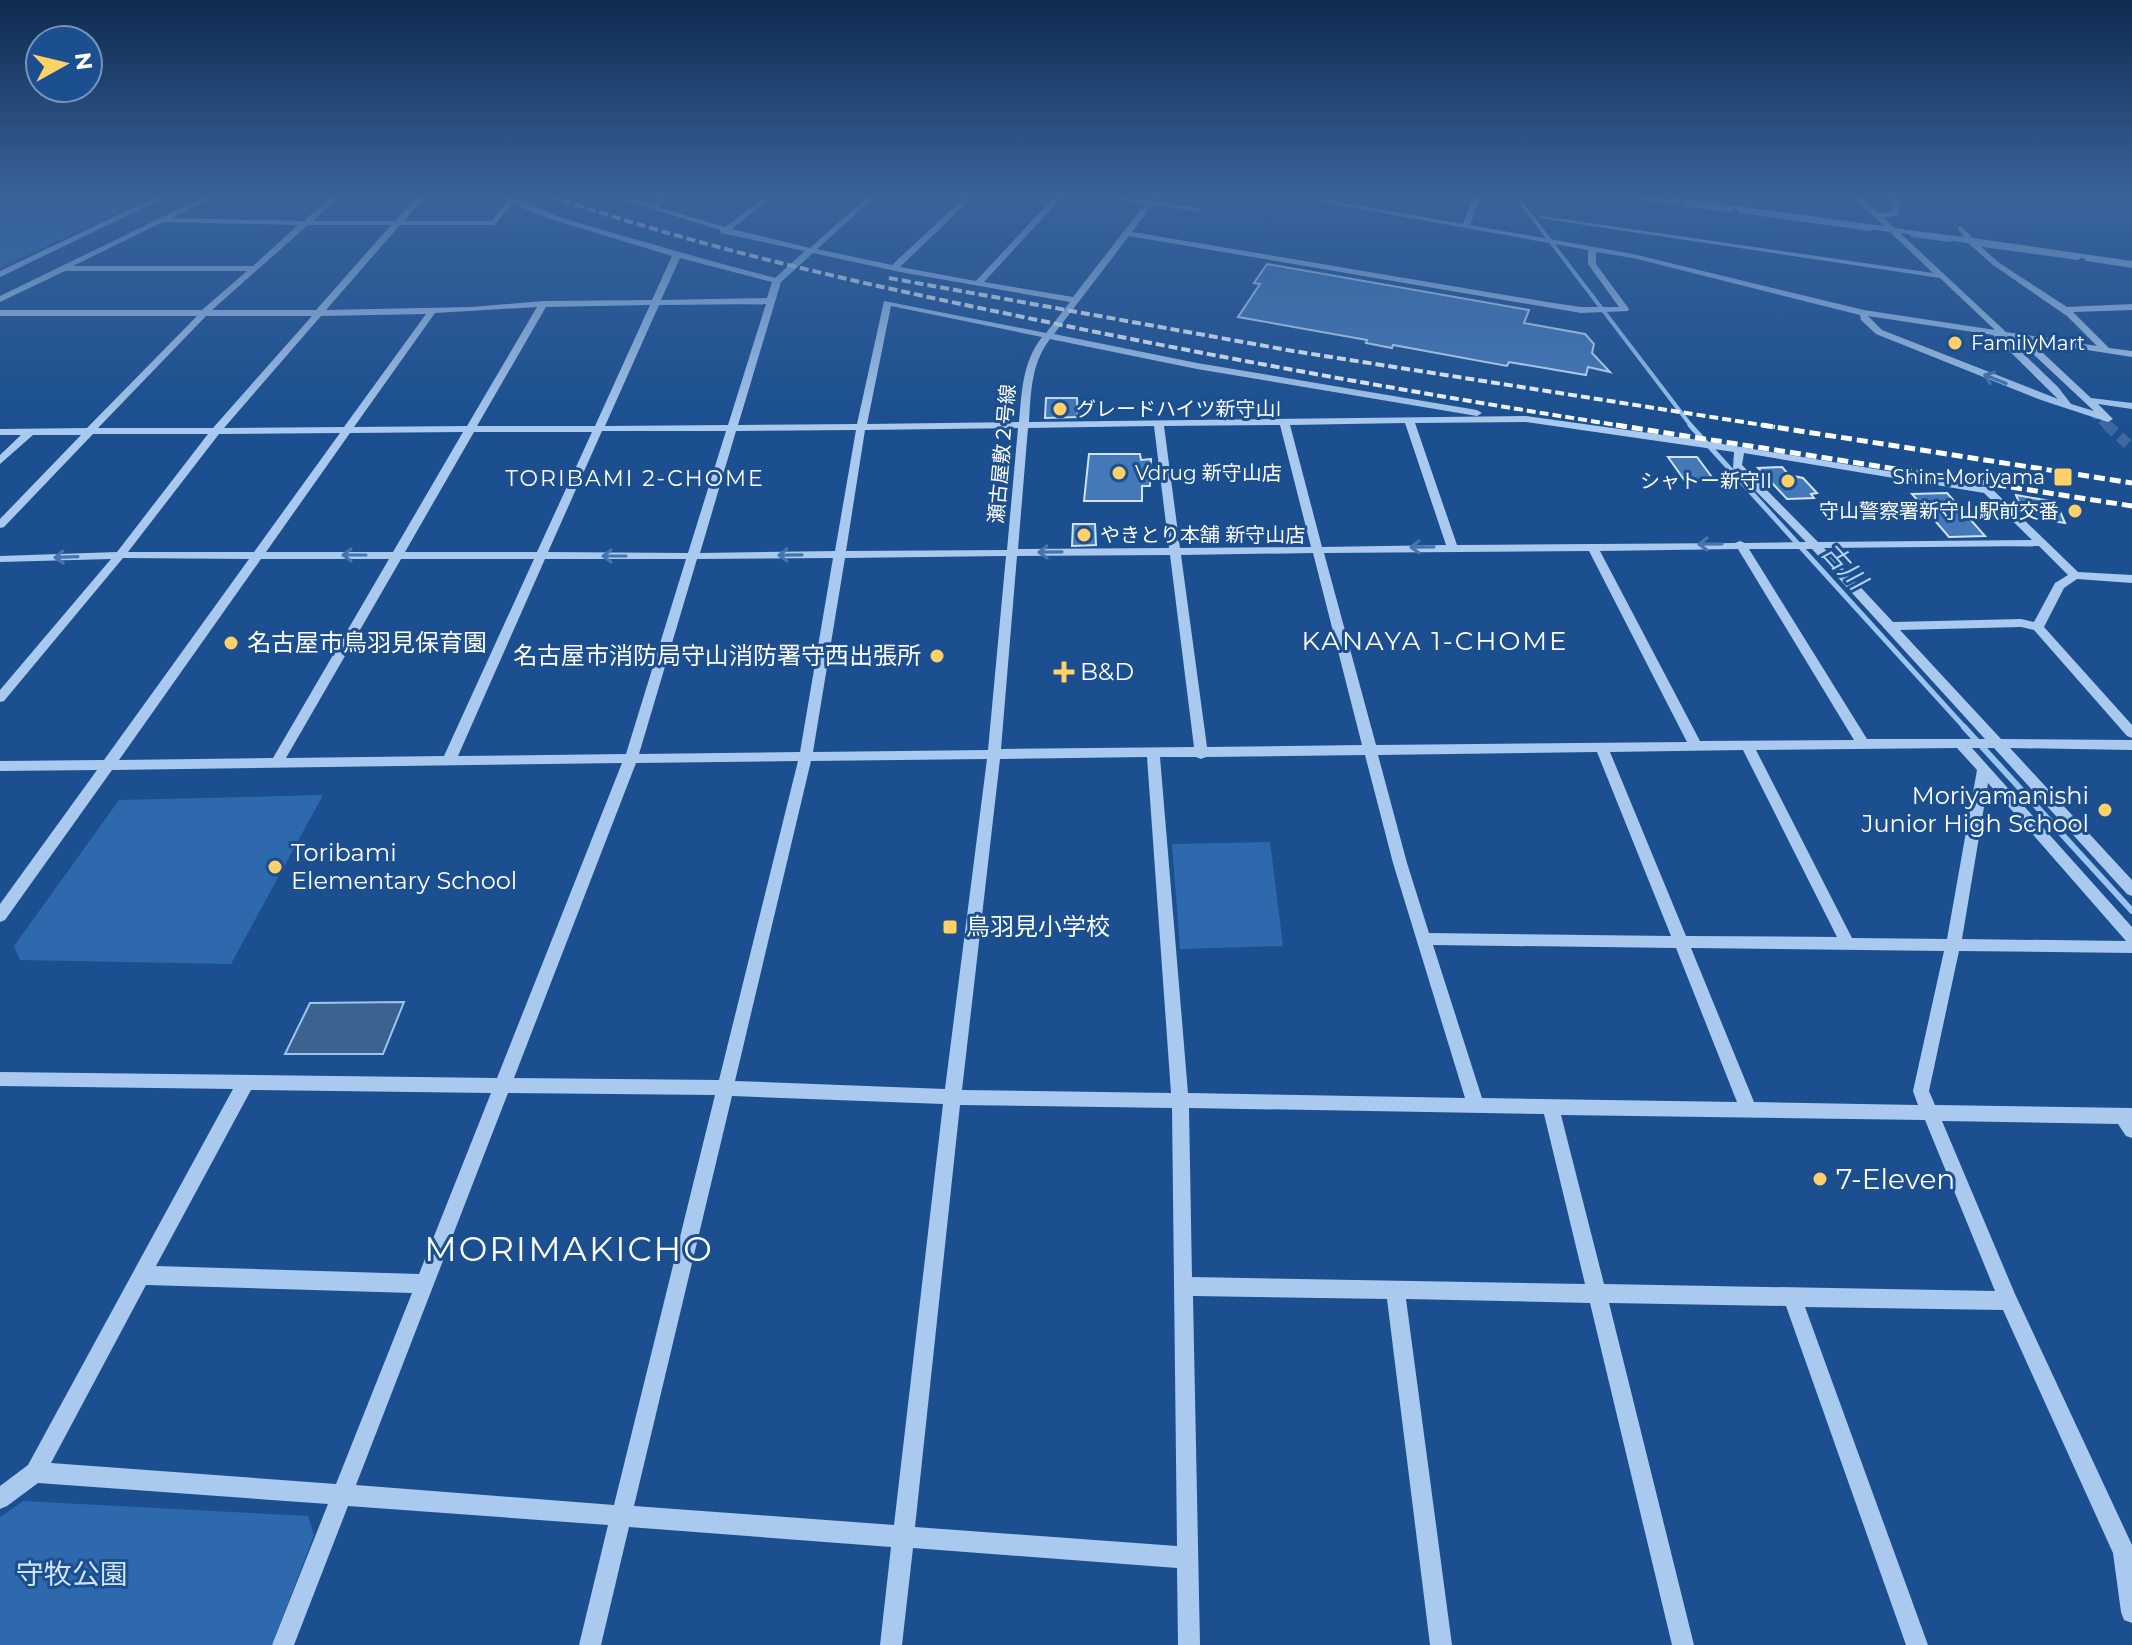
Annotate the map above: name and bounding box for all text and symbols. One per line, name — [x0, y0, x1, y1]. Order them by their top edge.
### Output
north arrow — [24, 24, 104, 104]
text: N — [69, 51, 98, 72]
place label: FamilyMart — [1971, 331, 2085, 355]
marker: FamilyMart — [1946, 334, 1964, 352]
one-way arrow — [1983, 370, 2008, 385]
street label: 瀬古屋敷２号線 — [984, 383, 1020, 525]
place label: グレードハイツ新守山I — [1076, 397, 1282, 421]
marker: グレードハイツ新守山I — [1051, 400, 1069, 418]
place label: Vdrug 新守山店 — [1135, 461, 1282, 485]
marker: Vdrug 新守山店 — [1110, 464, 1128, 482]
district label: TORIBAMI 2-CHOME — [505, 465, 765, 492]
place label: Shin-Moriyama — [1893, 465, 2045, 489]
marker: Shin-Moriyama — [2052, 466, 2074, 488]
place label: シャトー新守II — [1640, 469, 1772, 493]
marker: シャトー新守II — [1779, 472, 1797, 490]
place label: 守山警察署新守山駅前交番 — [1819, 499, 2059, 523]
marker: 守山警察署新守山駅前交番 — [2066, 502, 2084, 520]
place label: やきとり本舗 新守山店 — [1100, 523, 1305, 547]
marker: やきとり本舗 新守山店 — [1075, 526, 1093, 544]
one-way arrow — [1697, 536, 1724, 552]
water label: 古川 — [1815, 536, 1875, 598]
one-way arrow — [1409, 539, 1436, 555]
one-way arrow — [1037, 544, 1064, 560]
one-way arrow — [341, 547, 368, 563]
one-way arrow — [777, 547, 804, 563]
one-way arrow — [601, 548, 628, 564]
one-way arrow — [53, 549, 80, 564]
district label: KANAYA 1-CHOME — [1302, 625, 1568, 657]
place label: 名古屋市鳥羽見保育園 — [247, 628, 487, 657]
marker: 名古屋市鳥羽見保育園 — [222, 634, 240, 652]
place label: 名古屋市消防局守山消防署守西出張所 — [513, 641, 921, 670]
marker: 名古屋市消防局守山消防署守西出張所 — [928, 647, 946, 665]
place label: B&D — [1080, 657, 1134, 686]
marker: B&D — [1055, 663, 1073, 681]
place label: Moriyamanishi Junior High School — [1860, 781, 2089, 838]
marker: Moriyamanishi Junior High School — [2096, 801, 2114, 819]
place label: Toribami Elementary School — [291, 838, 517, 895]
marker: Toribami Elementary School — [266, 858, 284, 876]
place label: 鳥羽見小学校 — [966, 912, 1110, 941]
marker: 鳥羽見小学校 — [941, 918, 959, 936]
place label: 7-Eleven — [1836, 1162, 1955, 1196]
marker: 7-Eleven — [1811, 1170, 1829, 1188]
district label: MORIMAKICHO — [424, 1228, 714, 1270]
park label: 守牧公園 — [16, 1557, 128, 1591]

